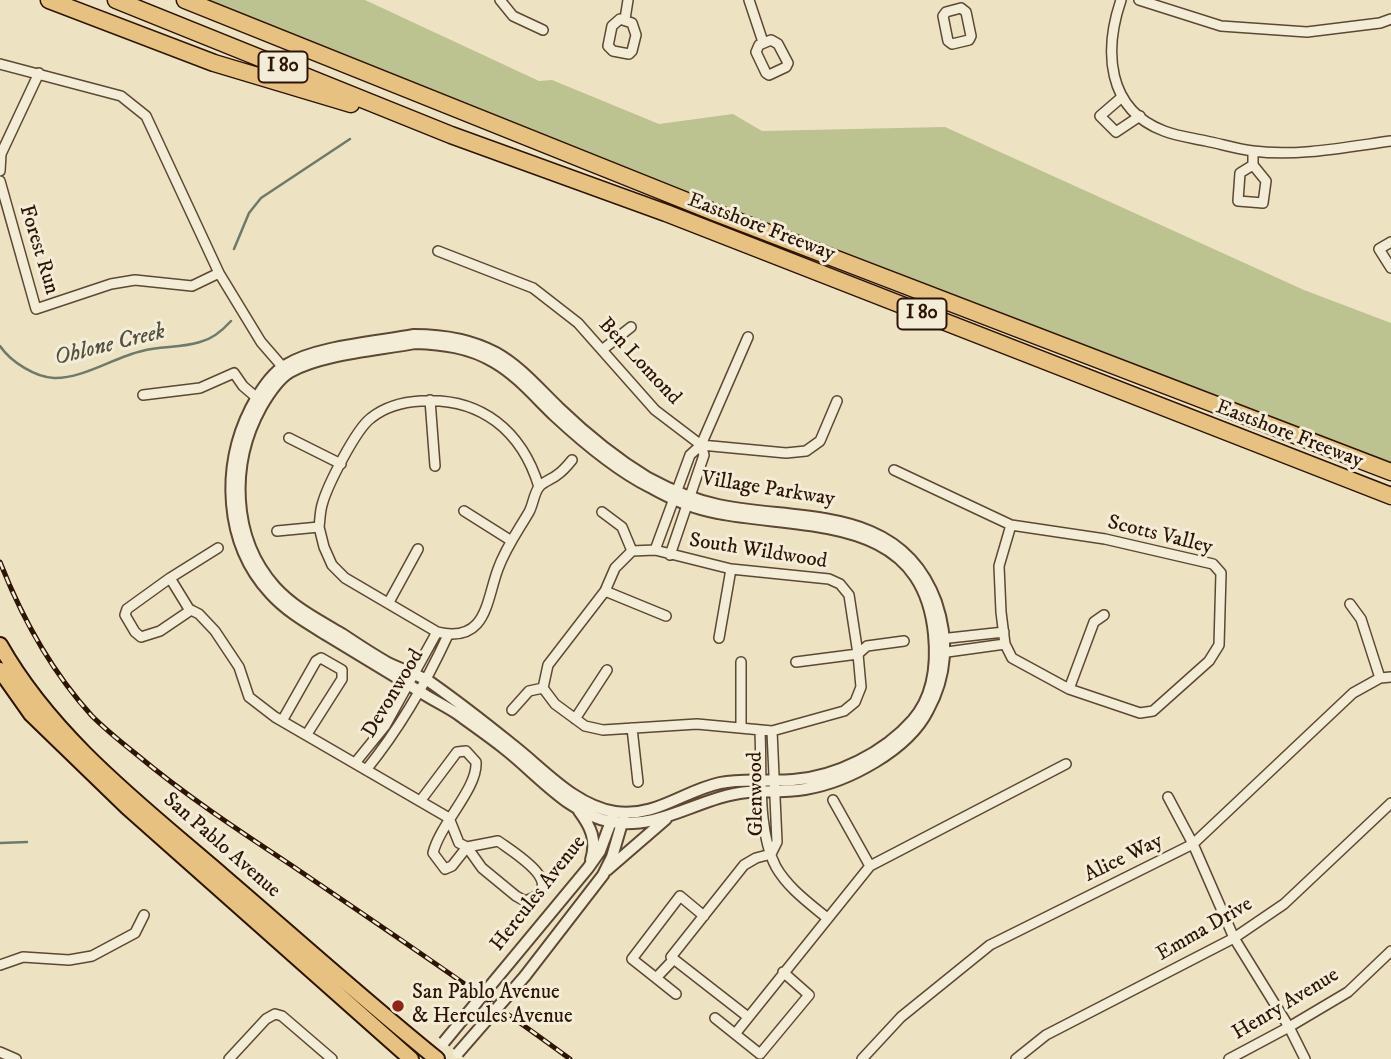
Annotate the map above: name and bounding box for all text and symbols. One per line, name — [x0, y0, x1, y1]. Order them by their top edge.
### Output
road number: I 80 — [258, 52, 308, 82]
street label: Eastshore Freeway — [684, 188, 838, 268]
street label: Forest Run — [12, 202, 64, 298]
road number: I 80 — [898, 298, 946, 330]
street label: Ben Lomond — [592, 313, 686, 411]
water label: Ohlone Creek — [52, 319, 168, 373]
street label: Eastshore Freeway — [1212, 395, 1366, 475]
street label: Village Parkway — [699, 467, 837, 513]
street label: Scotts Valley — [1105, 511, 1215, 561]
street label: South Wildwood — [687, 529, 829, 575]
street label: Devonwood — [358, 645, 430, 743]
street label: Glenwood — [744, 751, 770, 837]
street label: San Pablo Avenue — [157, 788, 285, 904]
street label: Alice Way — [1081, 829, 1167, 889]
street label: Hercules Avenue — [486, 831, 592, 957]
street label: Emma Drive — [1153, 892, 1257, 968]
street label: Henry Avenue — [1228, 963, 1344, 1047]
place label: San Pablo Avenue & Hercules Avenue — [412, 981, 573, 1031]
marker: San Pablo Avenue & Hercules Avenue — [390, 998, 406, 1014]

